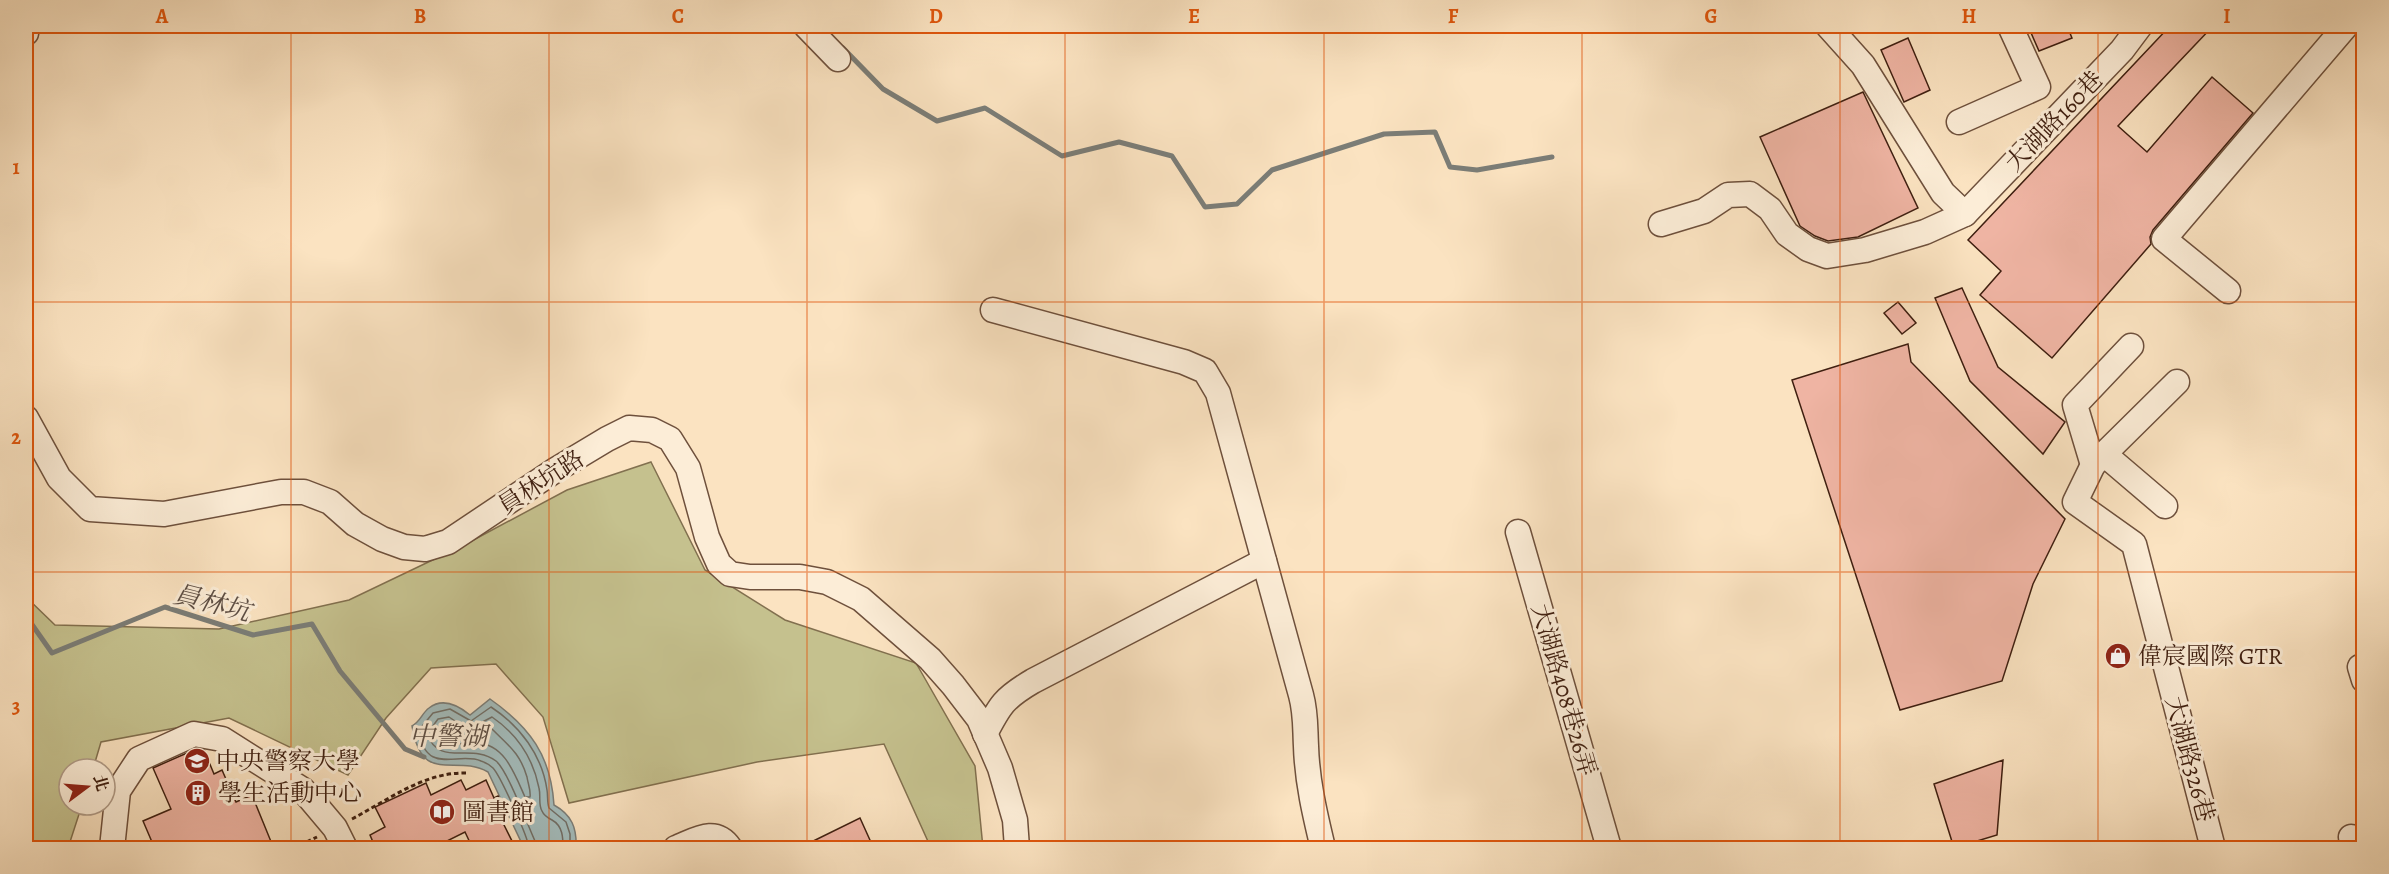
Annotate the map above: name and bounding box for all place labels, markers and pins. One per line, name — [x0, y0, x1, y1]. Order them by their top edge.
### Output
place label: 偉宸國際 GTR — [2138, 640, 2283, 672]
shop icon: 偉宸國際 GTR — [2103, 641, 2133, 671]
place label: 中央警察大學 — [216, 745, 360, 777]
school or university icon: 中央警察大學 — [182, 746, 212, 776]
place label: 學生活動中心 — [218, 777, 362, 809]
building icon: 學生活動中心 — [183, 778, 213, 808]
place label: 圖書館 — [462, 796, 534, 828]
library icon: 圖書館 — [427, 797, 457, 827]

